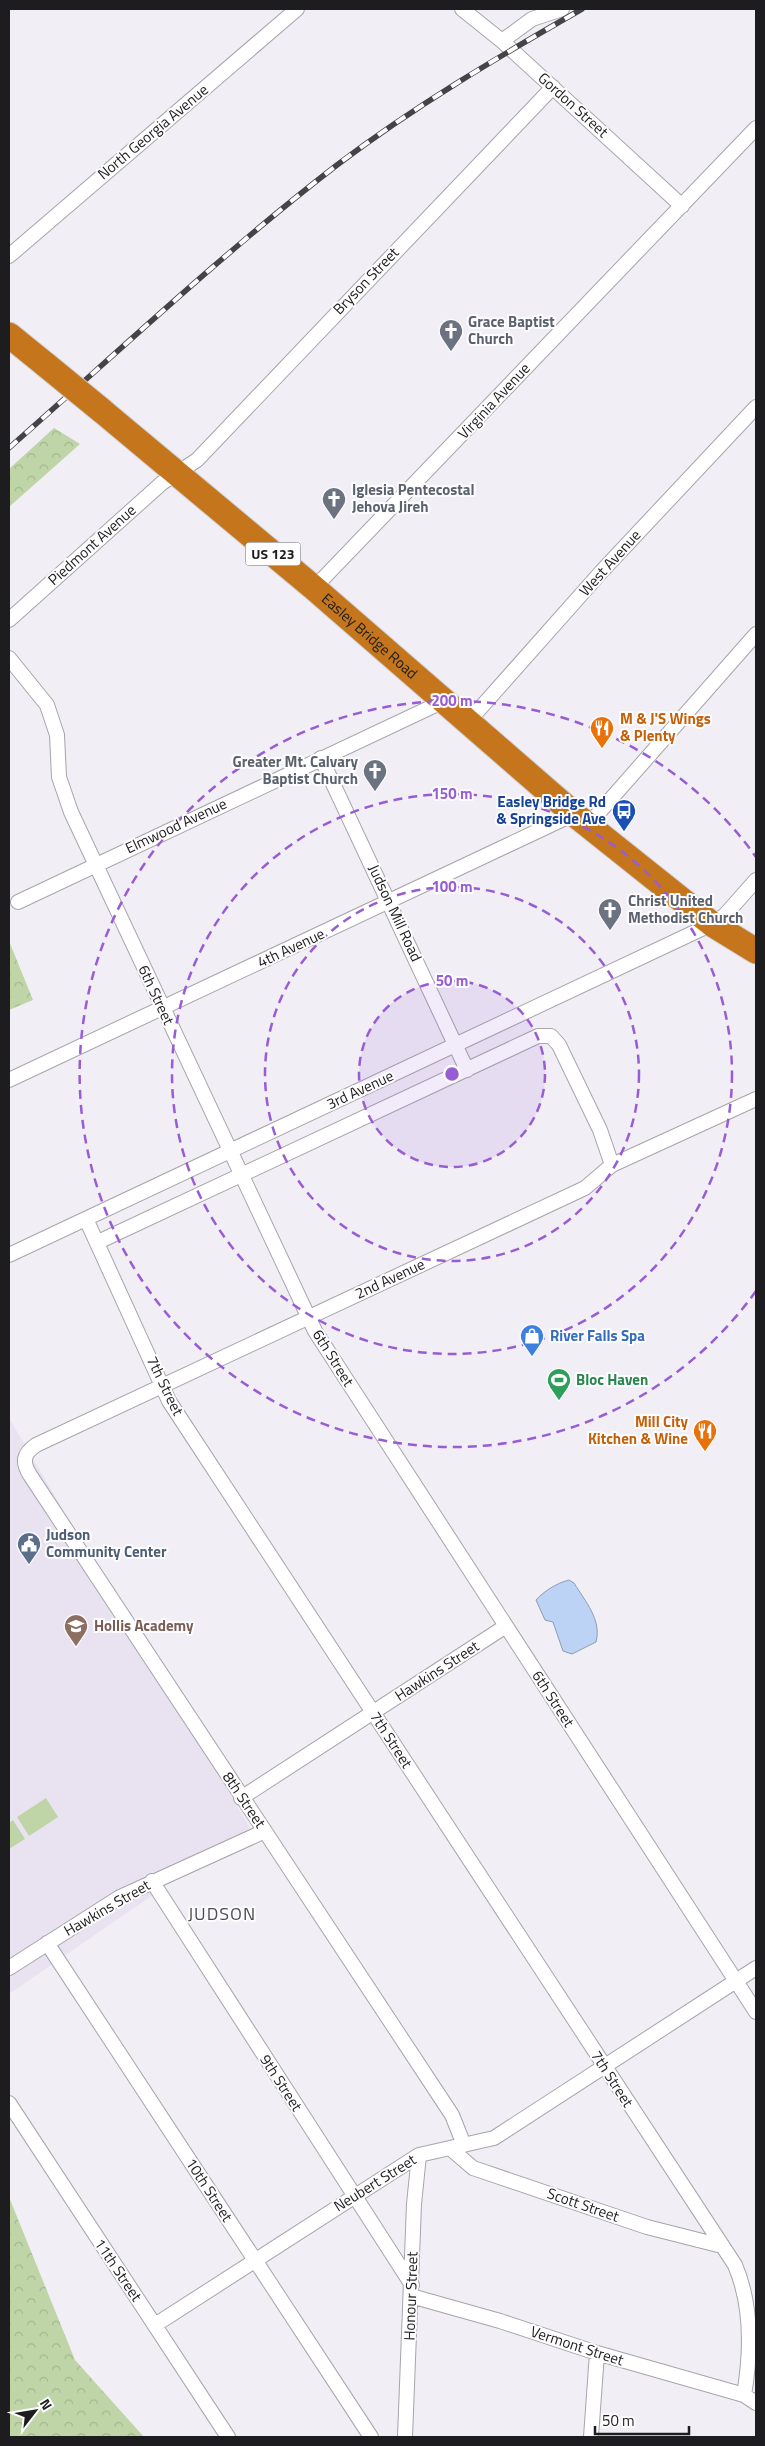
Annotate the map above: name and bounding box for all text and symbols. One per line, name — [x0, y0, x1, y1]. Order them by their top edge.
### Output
street label: Gordon Street — [533, 67, 614, 143]
street label: North Georgia Avenue — [92, 78, 213, 185]
street label: Bryson Street — [327, 241, 404, 320]
place label: Grace Baptist Church — [468, 310, 555, 350]
church icon: Grace Baptist Church — [438, 318, 464, 352]
street label: Virginia Avenue — [452, 357, 535, 444]
place label: Iglesia Pentecostal Jehova Jireh — [352, 478, 475, 518]
church icon: Iglesia Pentecostal Jehova Jireh — [321, 486, 347, 520]
street label: Piedmont Avenue — [42, 499, 141, 591]
street label: West Avenue — [573, 524, 646, 601]
road number: US 123 — [246, 542, 300, 566]
street label: Easley Bridge Road — [317, 587, 423, 684]
text: 200 m — [431, 689, 473, 712]
place label: M & J'S Wings & Plenty — [620, 707, 711, 747]
restaurant icon: M & J'S Wings & Plenty — [589, 715, 615, 749]
place label: Greater Mt. Calvary Baptist Church — [232, 750, 358, 790]
church icon: Greater Mt. Calvary Baptist Church — [362, 758, 388, 792]
text: 150 m — [431, 782, 473, 805]
place label: Easley Bridge Rd & Springside Ave — [496, 790, 606, 830]
street label: Elmwood Avenue — [121, 792, 230, 859]
bus stop icon: Easley Bridge Rd & Springside Ave — [611, 798, 637, 832]
street label: Judson Mill Road — [363, 860, 428, 965]
text: 100 m — [431, 875, 473, 898]
place label: Christ United Methodist Church — [628, 889, 743, 929]
church icon: Christ United Methodist Church — [597, 897, 623, 931]
street label: 4th Avenue — [253, 922, 328, 973]
street label: 6th Street — [133, 961, 181, 1029]
text: 50 m — [436, 969, 468, 992]
street label: 3rd Avenue — [322, 1064, 397, 1115]
centre of rings — [443, 1065, 461, 1083]
street label: 2nd Avenue — [351, 1252, 428, 1305]
shop icon: River Falls Spa — [519, 1323, 545, 1357]
place label: River Falls Spa — [550, 1324, 645, 1347]
street label: 6th Street — [307, 1325, 360, 1391]
street label: 7th Street — [141, 1352, 190, 1420]
sports icon: Bloc Haven — [546, 1367, 572, 1401]
place label: Bloc Haven — [576, 1368, 648, 1391]
place label: Mill City Kitchen & Wine — [588, 1410, 688, 1450]
restaurant icon: Mill City Kitchen & Wine — [692, 1418, 718, 1452]
place label: Judson Community Center — [46, 1523, 167, 1563]
public building icon: Judson Community Center — [16, 1531, 42, 1565]
school or university icon: Hollis Academy — [63, 1613, 89, 1647]
place label: Hollis Academy — [94, 1614, 194, 1637]
street label: Hawkins Street — [390, 1634, 484, 1707]
street label: 6th Street — [526, 1666, 581, 1732]
street label: 7th Street — [364, 1707, 419, 1773]
street label: 8th Street — [217, 1767, 272, 1833]
street label: Hawkins Street — [59, 1873, 155, 1942]
district label: JUDSON — [188, 1900, 256, 1927]
street label: 7th Street — [585, 2046, 640, 2112]
street label: 9th Street — [254, 2050, 309, 2116]
street label: Neubert Street — [329, 2148, 421, 2217]
street label: 10th Street — [180, 2153, 239, 2227]
street label: Scott Street — [544, 2181, 623, 2228]
street label: 11th Street — [89, 2233, 149, 2307]
street label: Honour Street — [397, 2250, 424, 2341]
street label: Vermont Street — [528, 2320, 627, 2372]
north arrow — [10, 2386, 60, 2436]
text: N — [35, 2394, 58, 2414]
scale bar — [595, 2404, 689, 2436]
text: 50 m — [602, 2409, 635, 2432]

